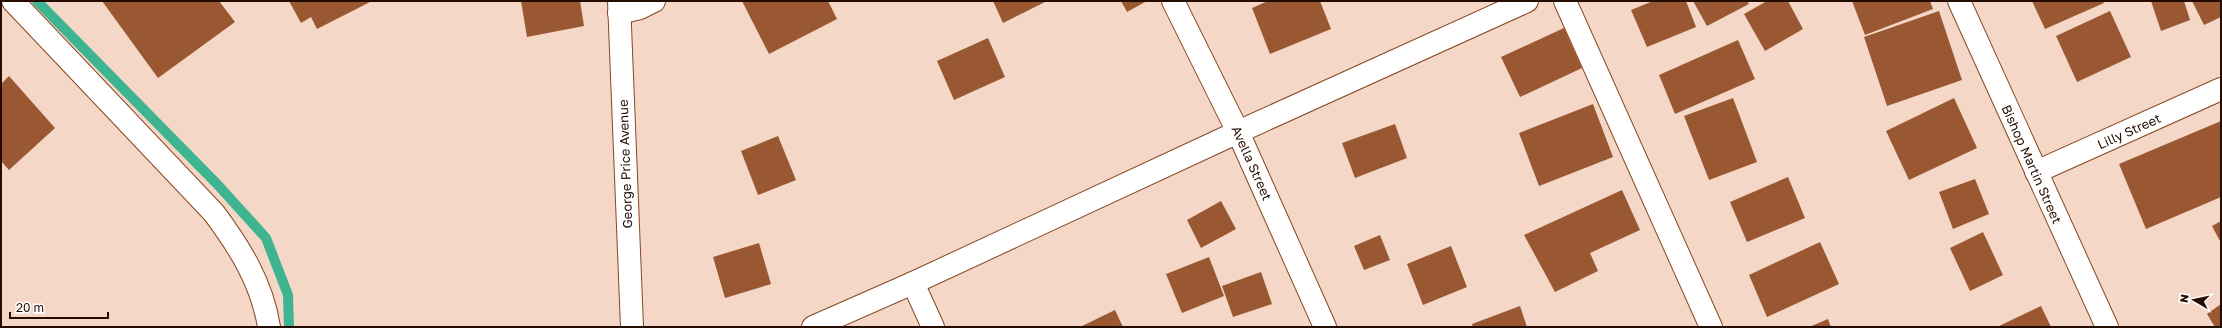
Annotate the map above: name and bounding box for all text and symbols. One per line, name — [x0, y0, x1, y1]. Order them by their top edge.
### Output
street label: George Price Avenue — [615, 99, 635, 229]
street label: Bishop Martin Street — [1999, 102, 2065, 226]
street label: Lilly Street — [2095, 110, 2163, 152]
street label: Avella Street — [1228, 123, 1276, 203]
north arrow — [2174, 280, 2214, 320]
text: N — [2177, 293, 2191, 304]
scale bar — [10, 294, 108, 320]
text: 20 m — [16, 300, 44, 315]

